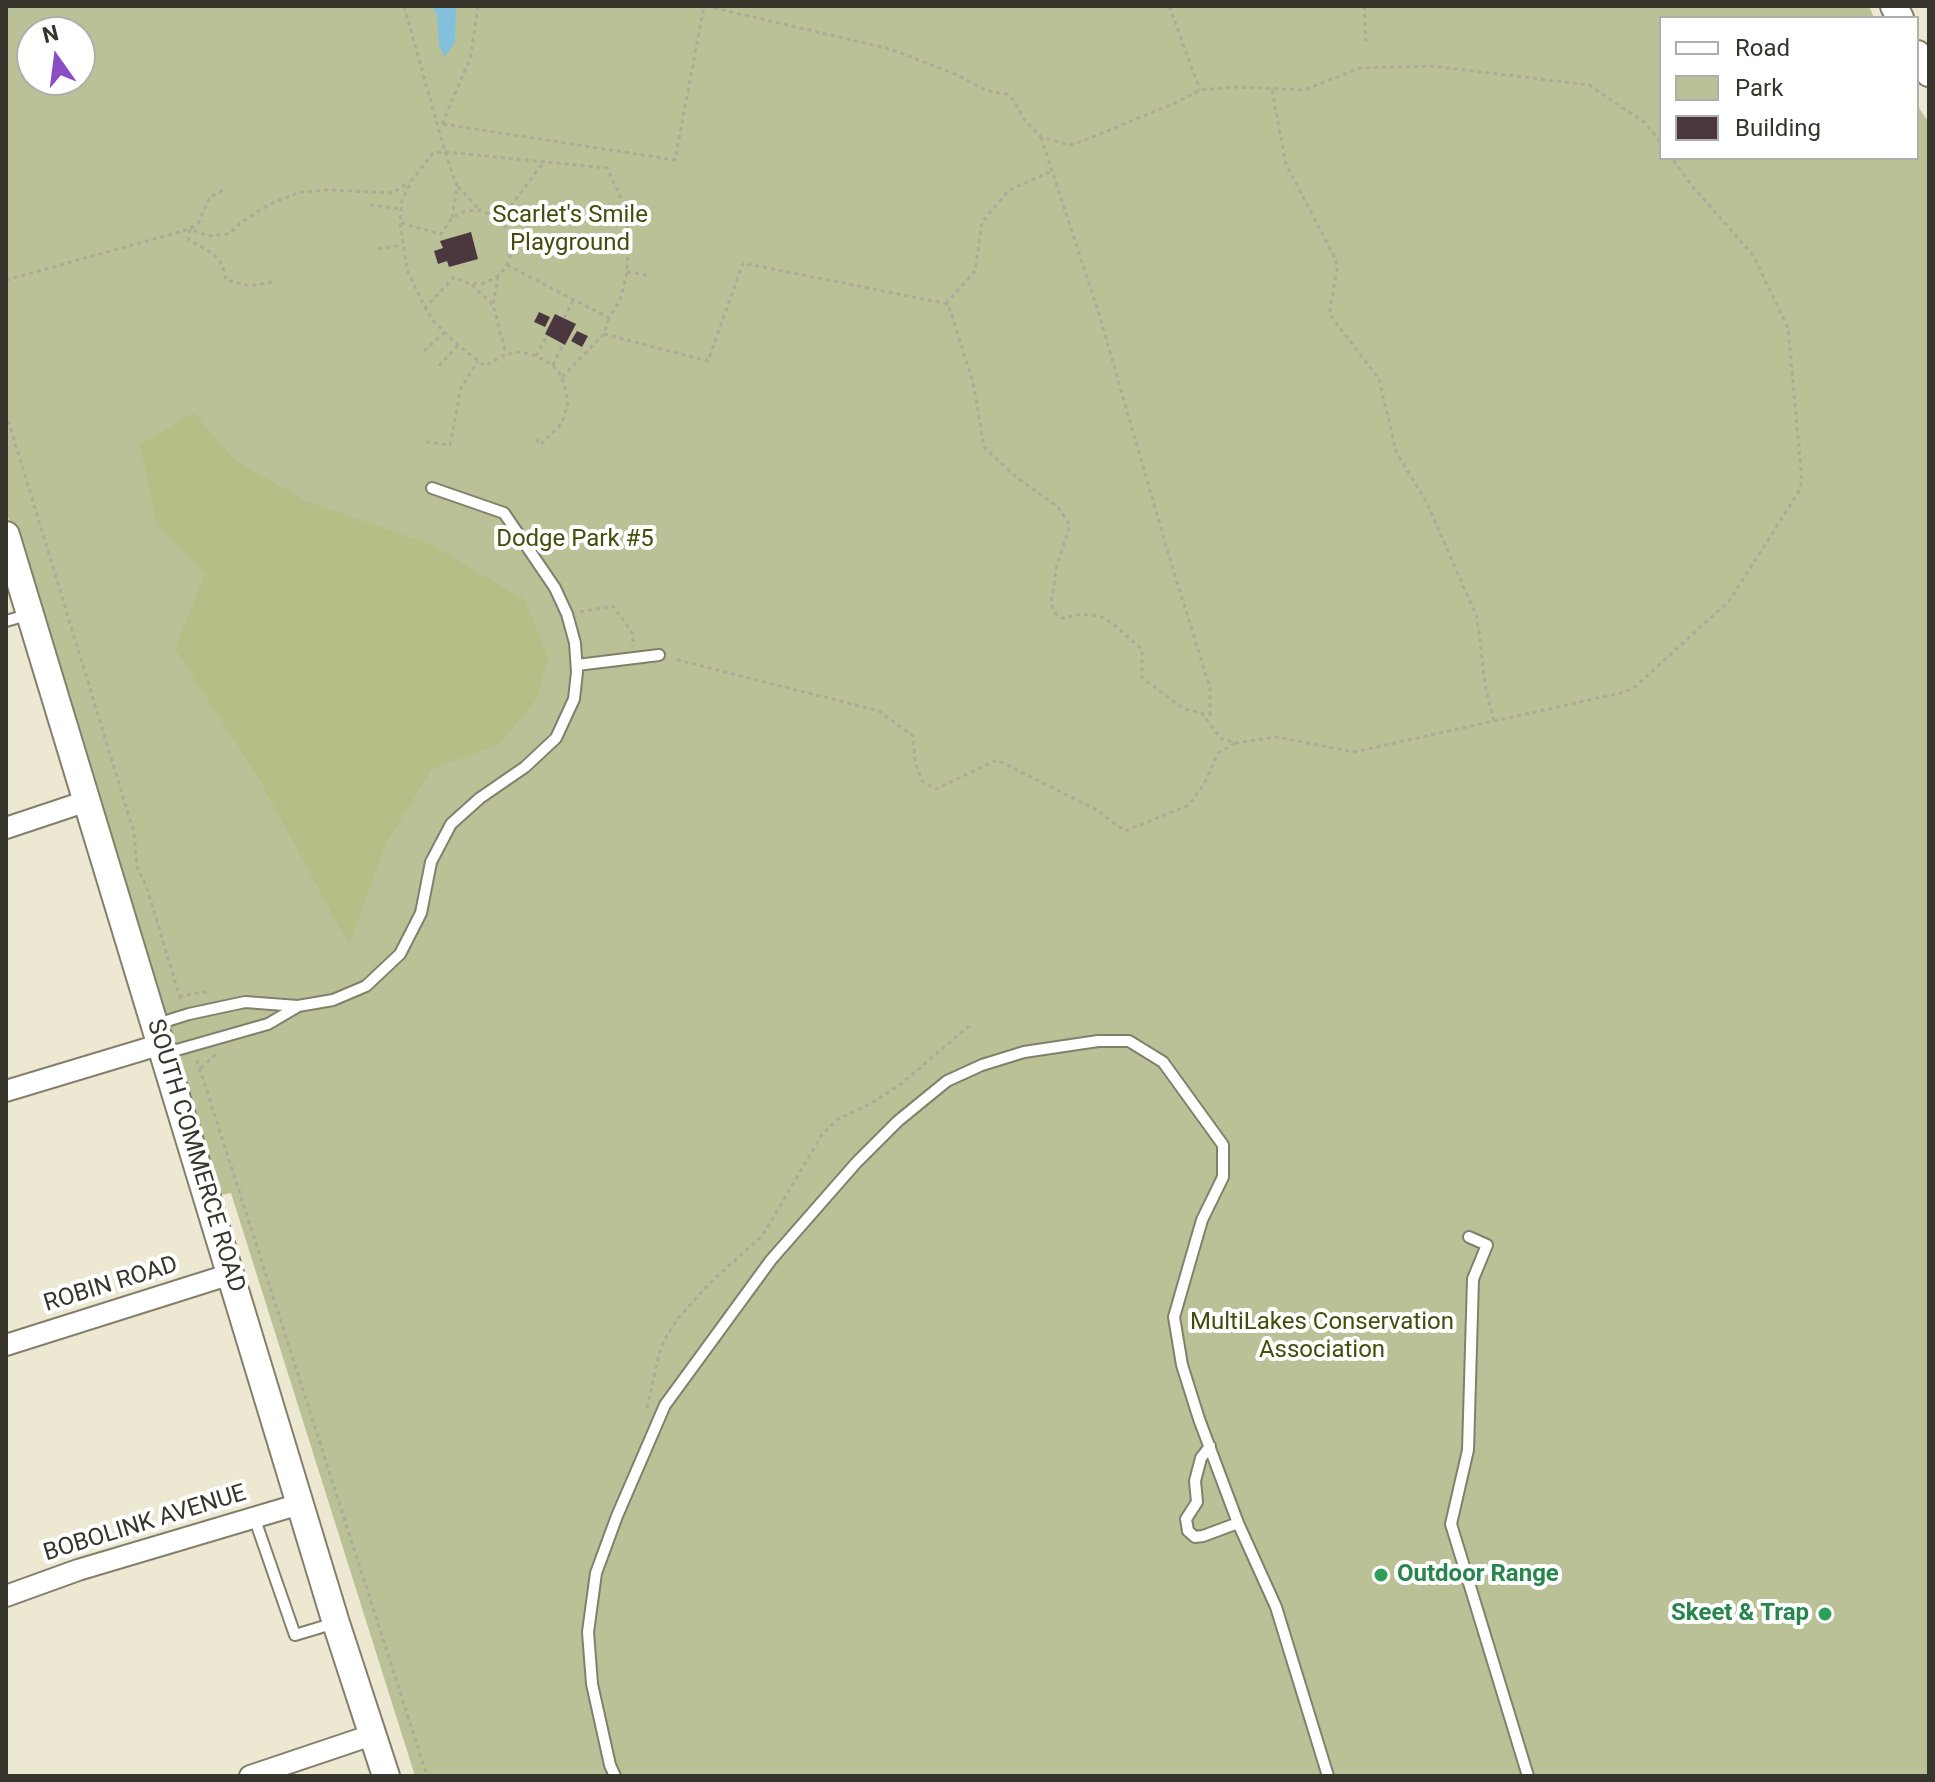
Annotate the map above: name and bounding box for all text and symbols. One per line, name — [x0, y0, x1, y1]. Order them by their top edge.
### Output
north arrow — [16, 16, 96, 96]
legend — [1659, 16, 1919, 160]
text: N — [40, 20, 61, 48]
text: Road — [1735, 34, 1790, 62]
text: Park — [1735, 74, 1783, 102]
text: Building — [1735, 114, 1821, 142]
park label: Scarlet's Smile Playground — [492, 202, 648, 258]
park label: Dodge Park #5 — [496, 526, 654, 554]
street label: SOUTH COMMERCE ROAD — [140, 1016, 250, 1296]
street label: ROBIN ROAD — [41, 1251, 181, 1319]
park label: MultiLakes Conservation Association — [1190, 1309, 1454, 1365]
street label: BOBOLINK AVENUE — [40, 1479, 250, 1569]
place label: Outdoor Range — [1397, 1561, 1559, 1589]
marker: Outdoor Range — [1372, 1566, 1390, 1584]
place label: Skeet & Trap — [1671, 1600, 1809, 1628]
marker: Skeet & Trap — [1816, 1605, 1834, 1623]

